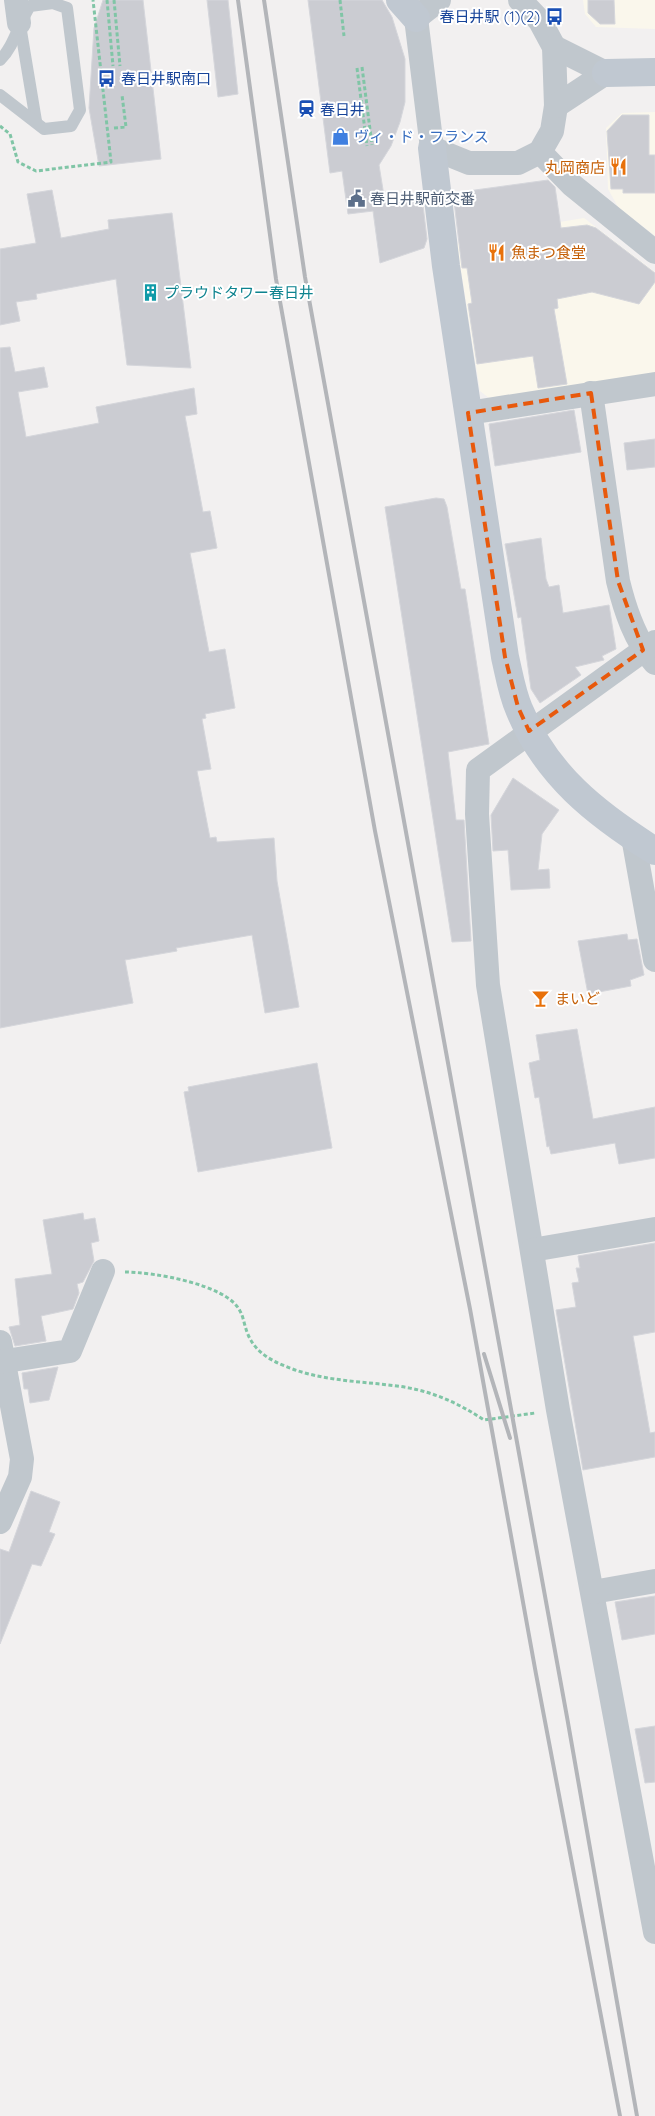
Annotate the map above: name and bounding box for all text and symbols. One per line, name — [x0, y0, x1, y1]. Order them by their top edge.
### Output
bus stop icon: 春日井駅 (1)(2) — [544, 6, 564, 26]
place label: 春日井駅 (1)(2) — [440, 7, 540, 26]
bus stop icon: 春日井駅南口 — [97, 68, 117, 88]
place label: 春日井駅南口 — [121, 69, 211, 88]
station icon: 春日井 — [296, 99, 316, 119]
place label: 春日井 — [320, 100, 365, 119]
shop icon: ヴィ・ド・フランス — [330, 126, 350, 146]
place label: ヴィ・ド・フランス — [354, 127, 489, 146]
restaurant icon: 丸岡商店 — [609, 157, 629, 177]
place label: 丸岡商店 — [545, 158, 605, 177]
public building icon: 春日井駅前交番 — [346, 188, 366, 208]
place label: 春日井駅前交番 — [370, 189, 475, 208]
restaurant icon: 魚まつ食堂 — [487, 242, 507, 262]
place label: 魚まつ食堂 — [511, 243, 586, 262]
building icon: プラウドタワー春日井 — [140, 282, 160, 302]
place label: プラウドタワー春日井 — [164, 283, 314, 302]
bar icon: まいど — [531, 988, 551, 1008]
place label: まいど — [555, 989, 600, 1008]

